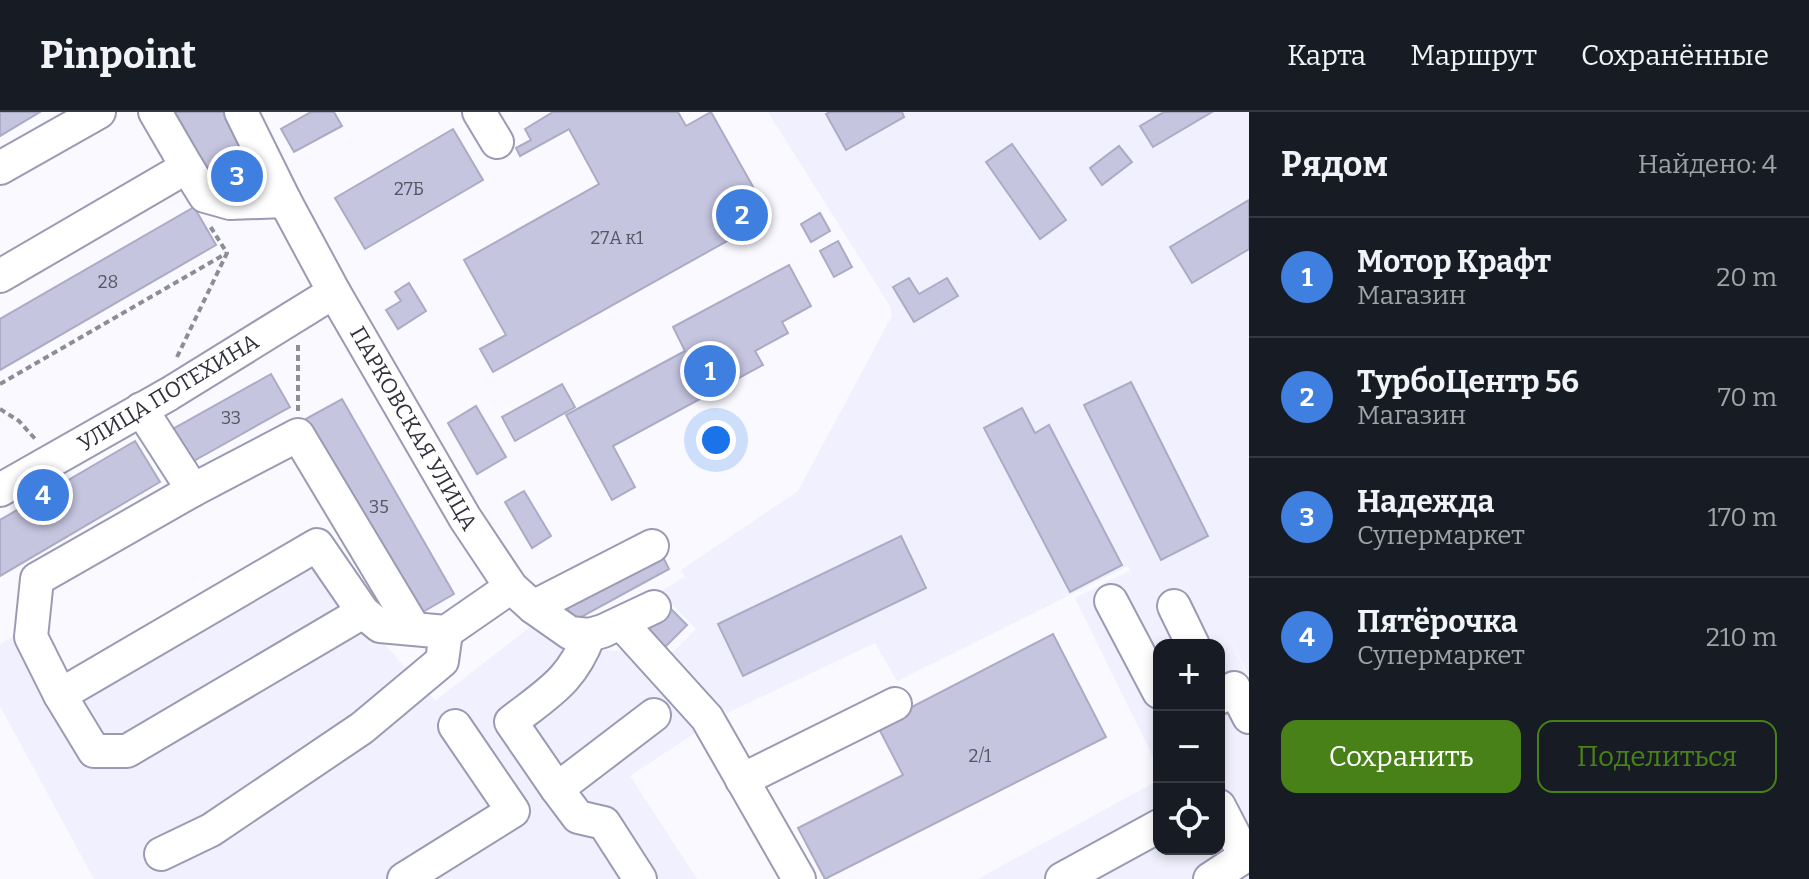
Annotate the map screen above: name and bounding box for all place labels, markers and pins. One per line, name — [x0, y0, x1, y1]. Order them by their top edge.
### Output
pin: 3 — [211, 146, 263, 206]
pin: 2 — [716, 185, 768, 245]
pin: 1 — [684, 341, 736, 401]
pin: 4 — [17, 465, 69, 525]

